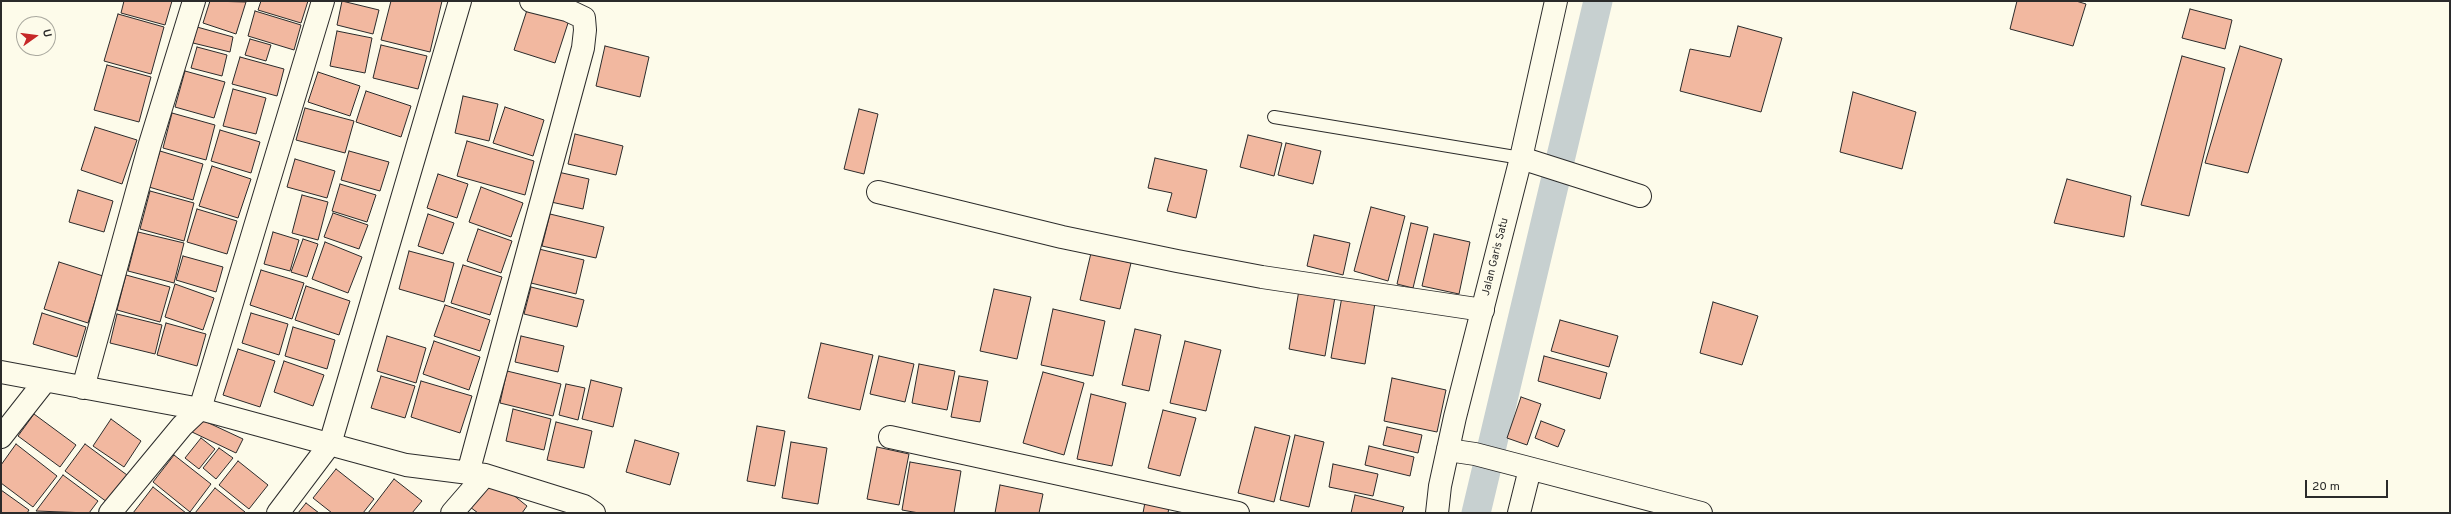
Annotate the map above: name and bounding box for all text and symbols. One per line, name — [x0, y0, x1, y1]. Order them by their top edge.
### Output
north arrow — [16, 16, 56, 56]
text: U — [39, 28, 54, 39]
street label: Jalan Garis Satu — [1480, 217, 1512, 297]
scale bar — [2307, 472, 2390, 498]
text: 20 m — [2312, 479, 2340, 495]

